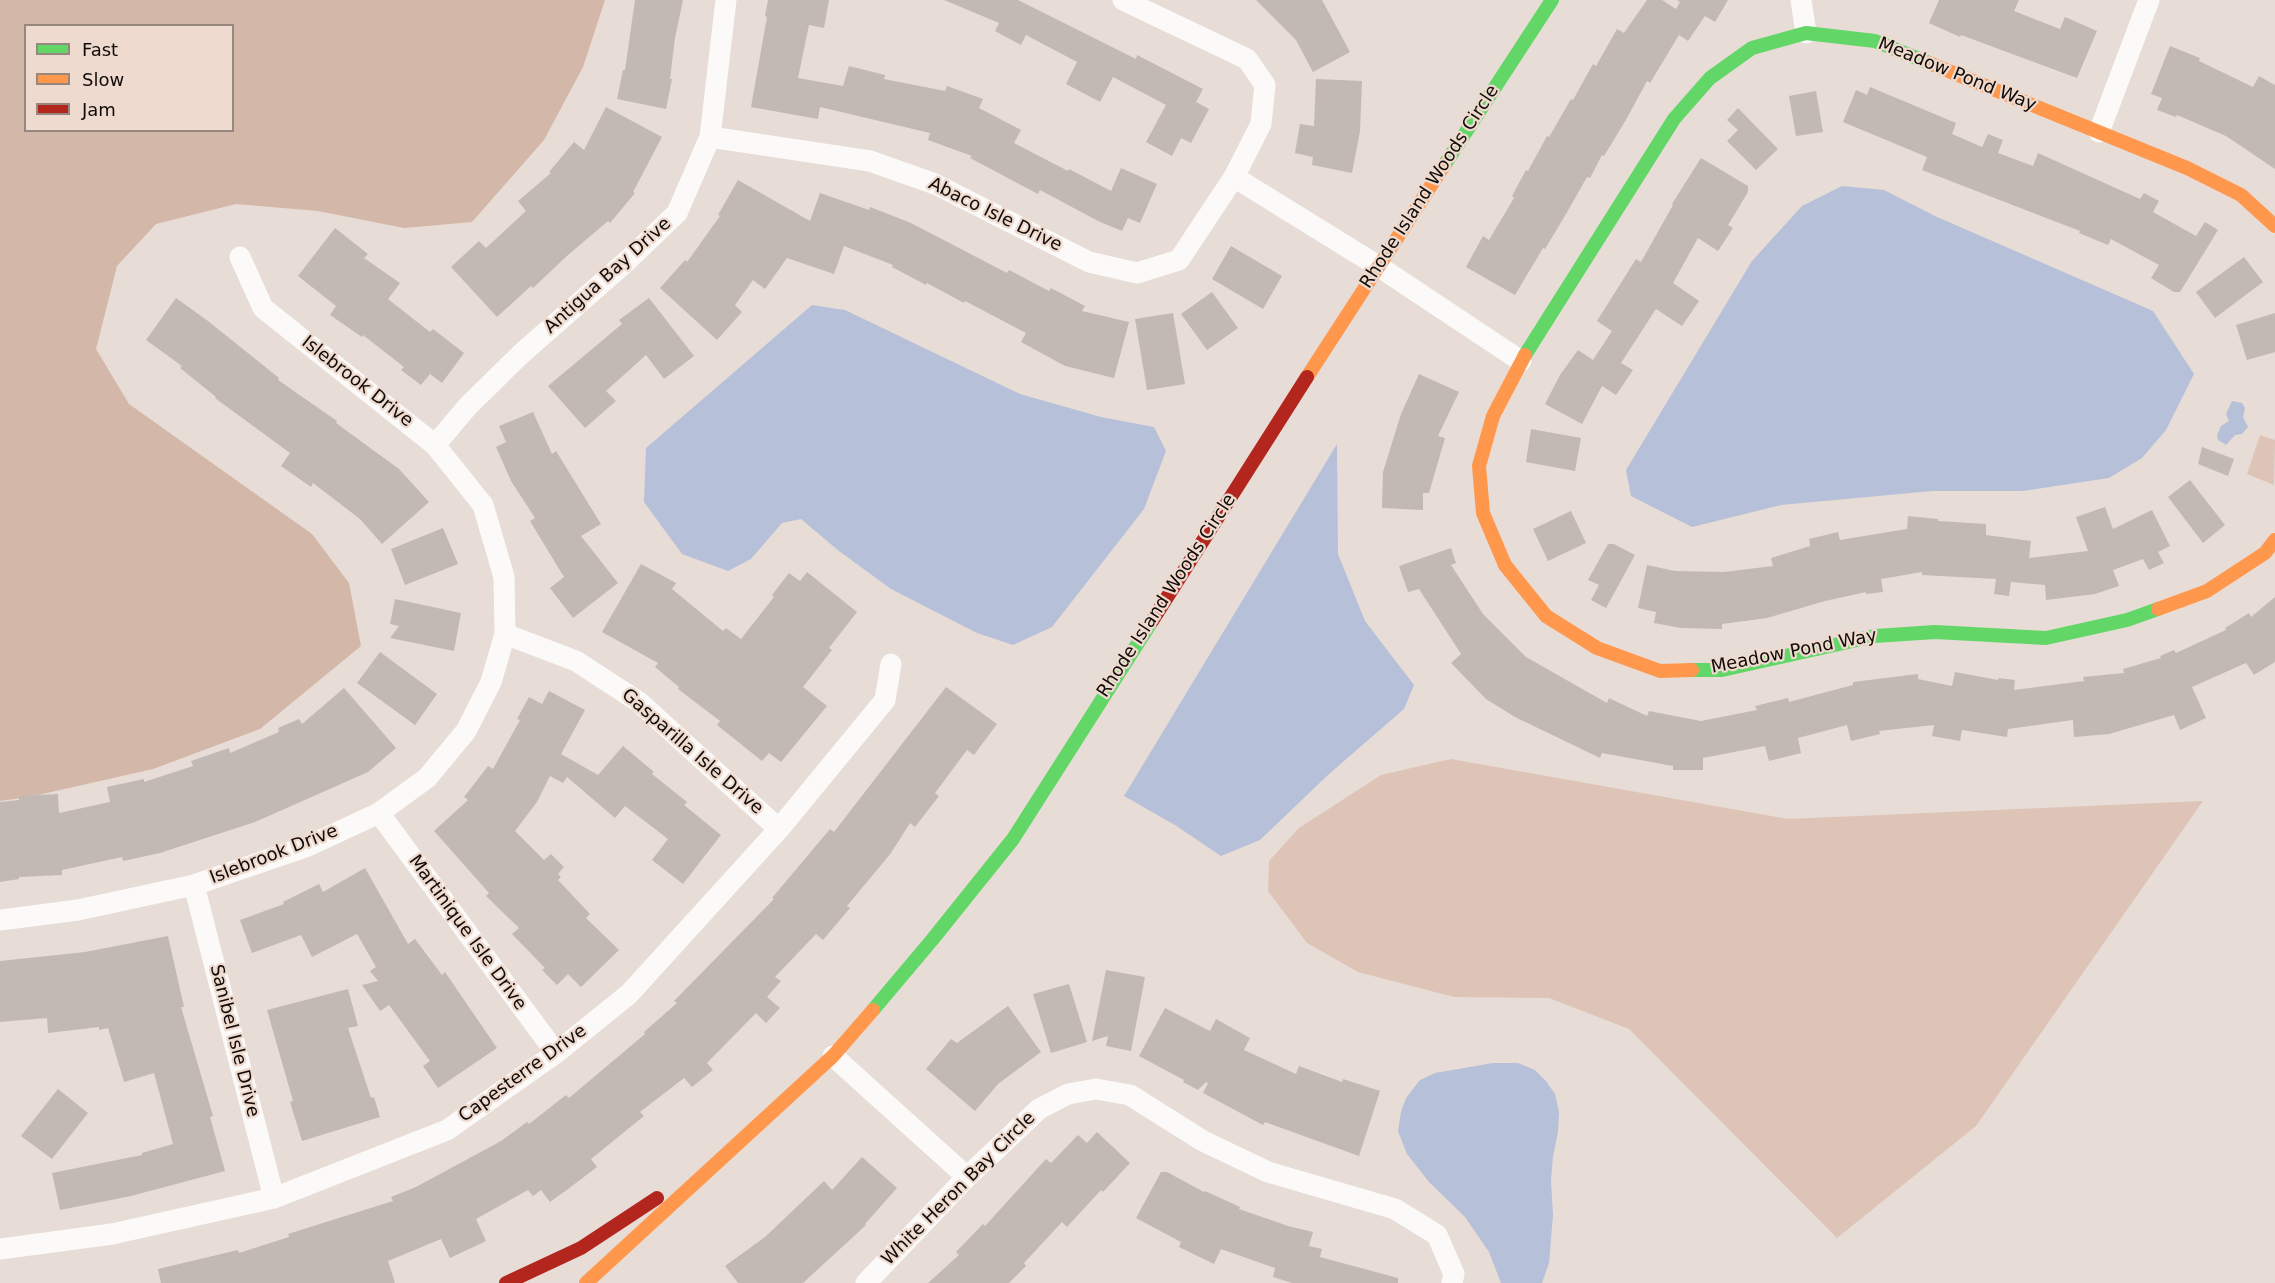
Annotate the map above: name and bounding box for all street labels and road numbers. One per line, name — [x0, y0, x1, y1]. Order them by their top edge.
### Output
street label: Meadow Pond Way — [1875, 33, 2039, 117]
street label: Rhode Island Woods Circle — [1356, 81, 1504, 293]
street label: Abaco Isle Drive — [925, 173, 1065, 257]
street label: Antigua Bay Drive — [540, 213, 676, 339]
street label: Islebrook Drive — [297, 332, 417, 432]
street label: Rhode Island Woods Circle — [1093, 490, 1241, 702]
street label: Meadow Pond Way — [1709, 625, 1879, 679]
street label: Gasparilla Isle Drive — [617, 685, 767, 819]
street label: Islebrook Drive — [207, 821, 341, 889]
street label: Martinique Isle Drive — [403, 851, 531, 1015]
street label: Sanibel Isle Drive — [205, 962, 263, 1120]
street label: Capesterre Drive — [455, 1020, 591, 1128]
street label: White Heron Bay Circle — [878, 1108, 1040, 1270]

